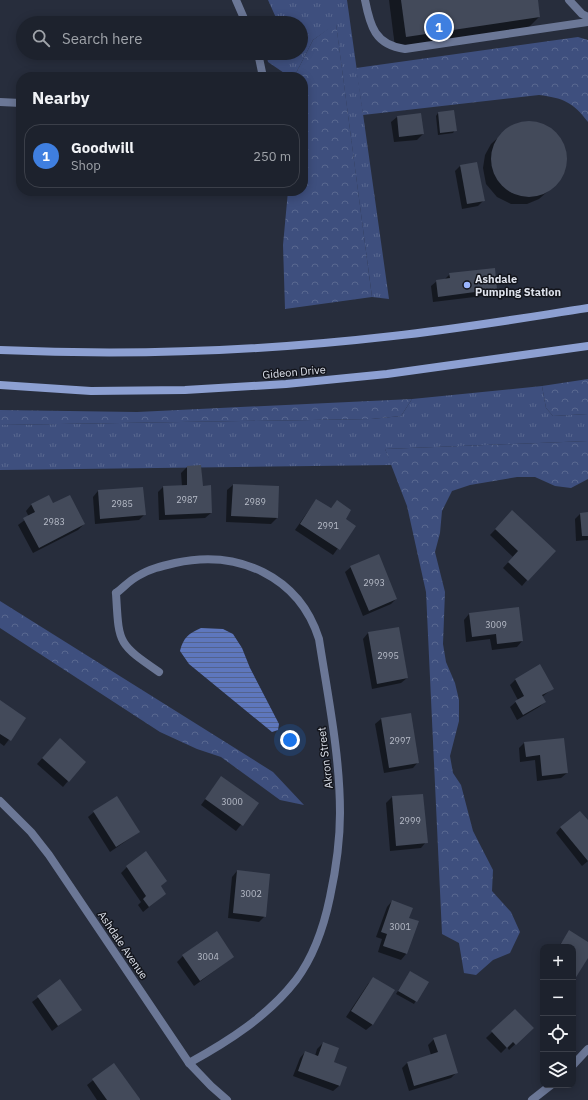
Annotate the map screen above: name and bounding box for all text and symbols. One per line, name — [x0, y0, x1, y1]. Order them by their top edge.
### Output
pin: 1 — [426, 12, 452, 42]
search box — [16, 16, 308, 60]
icon: search — [30, 27, 52, 49]
text: Search here — [62, 29, 142, 48]
text: Nearby — [32, 87, 90, 109]
text: Goodwill — [71, 138, 134, 157]
text: 1 — [42, 148, 50, 165]
text: 250 m — [253, 148, 291, 165]
text: Shop — [71, 157, 101, 174]
place label: Ashdale Pumping Station — [475, 272, 561, 299]
marker: Ashdale Pumping Station — [462, 280, 472, 290]
street label: Gideon Drive — [262, 362, 326, 382]
house number: 2987 — [176, 494, 198, 505]
house number: 2989 — [244, 496, 266, 507]
house number: 2985 — [111, 498, 133, 509]
house number: 2983 — [43, 516, 65, 527]
house number: 2991 — [317, 520, 339, 531]
house number: 2993 — [363, 577, 385, 588]
house number: 3009 — [485, 619, 507, 630]
house number: 2995 — [377, 650, 399, 661]
street label: Akron Street — [314, 726, 336, 790]
your location — [280, 730, 300, 750]
house number: 2997 — [389, 735, 411, 746]
house number: 3000 — [221, 796, 243, 807]
house number: 2999 — [399, 815, 421, 826]
house number: 3002 — [240, 888, 262, 899]
street label: Ashdale Avenue — [95, 908, 151, 982]
house number: 3001 — [389, 921, 411, 932]
map controls — [540, 944, 576, 1088]
button: + — [540, 944, 576, 980]
house number: 3004 — [197, 951, 219, 962]
button: − — [540, 980, 576, 1016]
button: locate — [540, 1016, 576, 1052]
button: layers — [540, 1052, 576, 1088]

